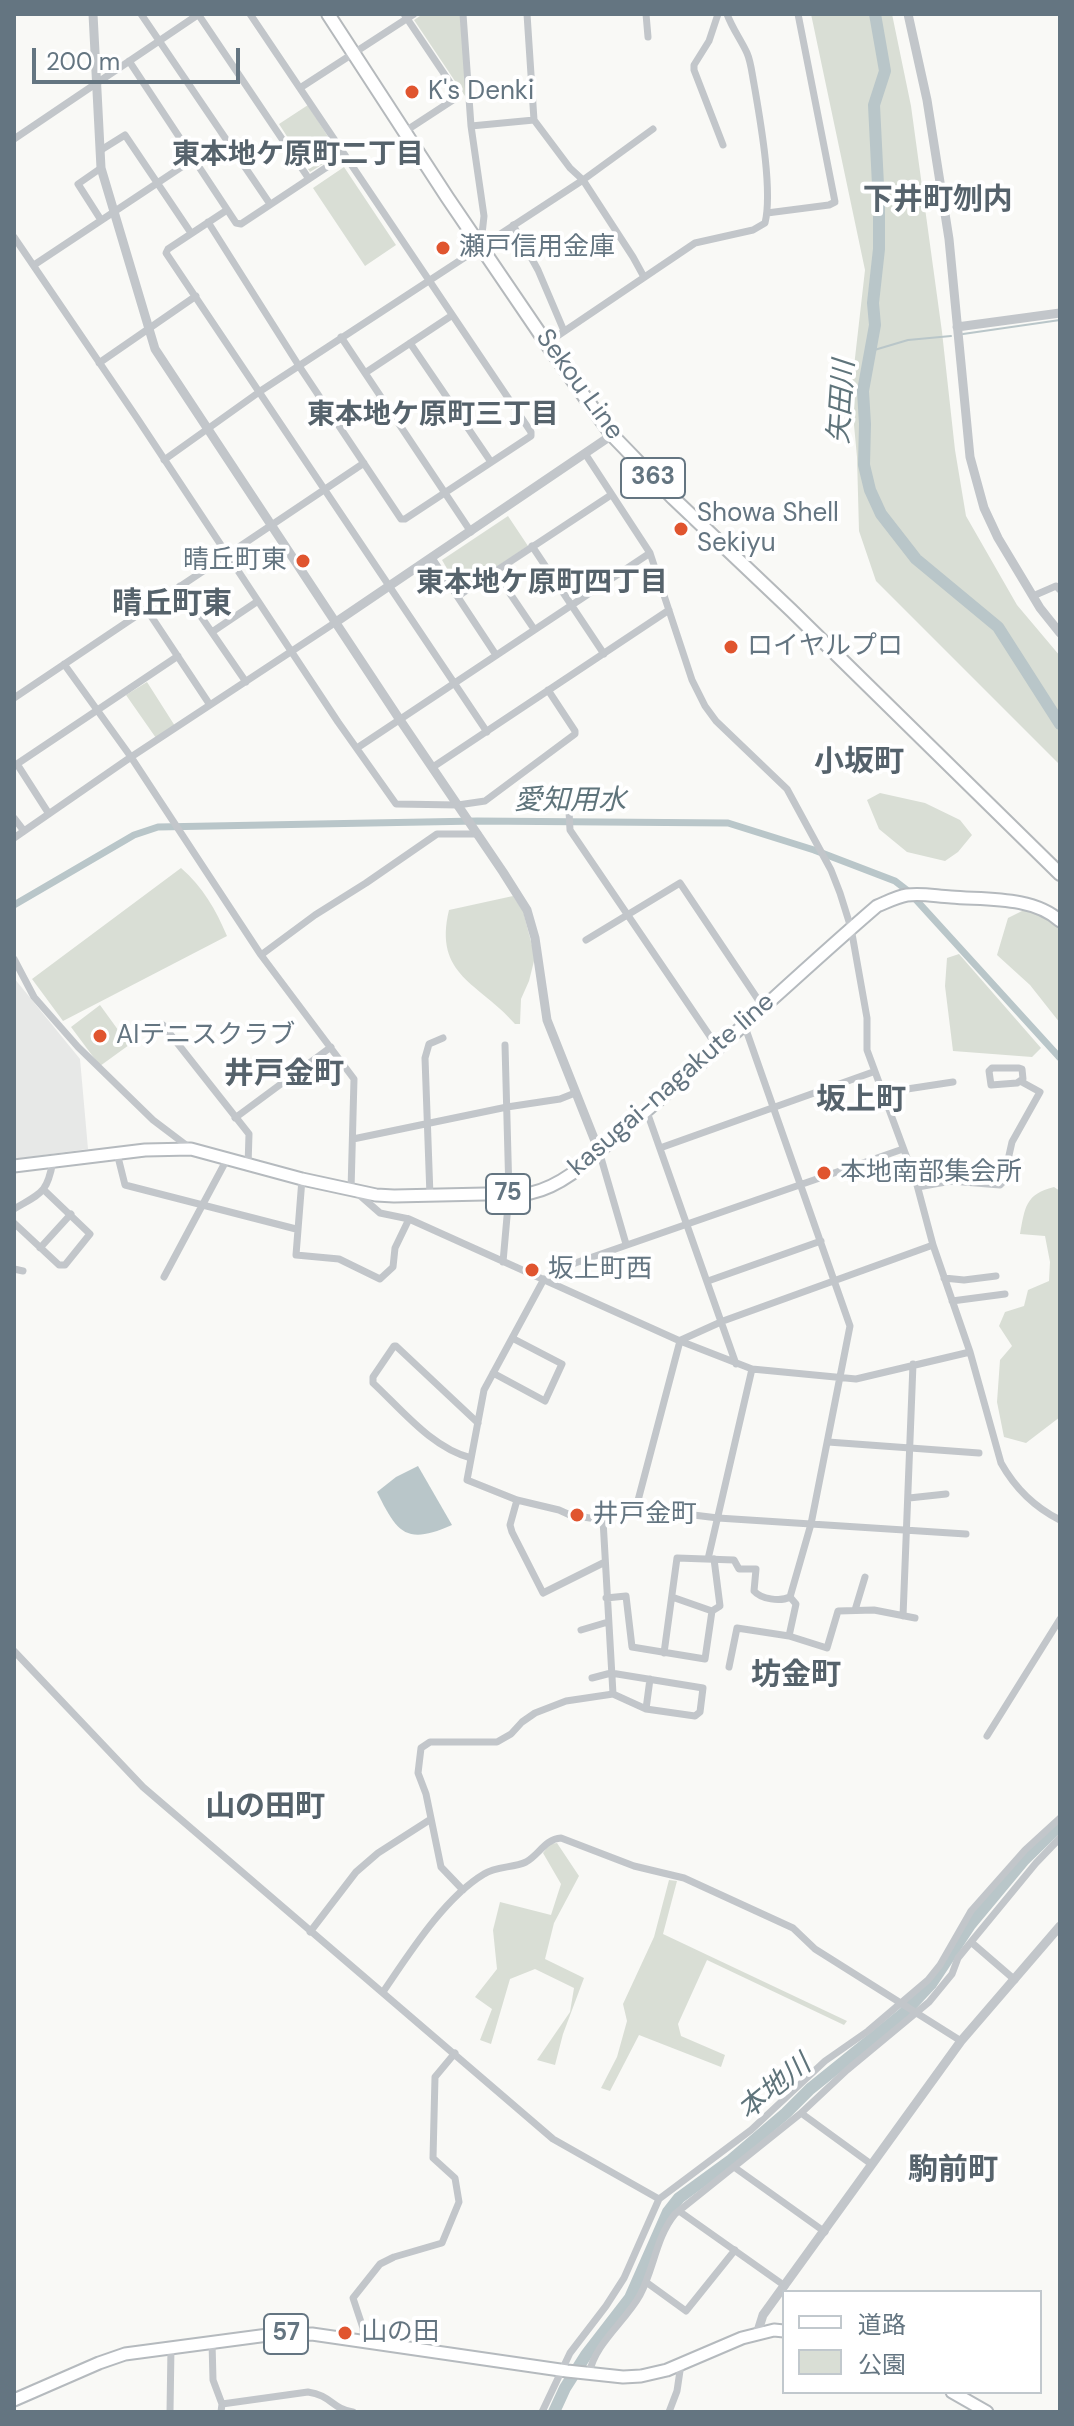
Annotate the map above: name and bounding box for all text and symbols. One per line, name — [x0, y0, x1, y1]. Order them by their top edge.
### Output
scale bar — [36, 32, 244, 82]
text: 200 m — [46, 46, 120, 77]
place label: K's Denki — [428, 76, 534, 108]
marker: K's Denki — [403, 83, 421, 101]
district label: 東本地ケ原町二丁目 — [172, 139, 424, 173]
district label: 下井町刎内 — [863, 183, 1013, 219]
place label: 瀬戸信用金庫 — [459, 232, 615, 264]
marker: 瀬戸信用金庫 — [434, 239, 452, 257]
street label: Sekou Line — [529, 324, 629, 446]
water label: 矢田川 — [823, 359, 863, 445]
district label: 東本地ケ原町三丁目 — [307, 399, 559, 433]
road number: 363 — [621, 458, 685, 498]
place label: Showa Shell Sekiyu — [697, 498, 839, 560]
marker: Showa Shell Sekiyu — [672, 520, 690, 538]
place label: 晴丘町東 — [183, 545, 287, 577]
marker: 晴丘町東 — [294, 552, 312, 570]
district label: 東本地ケ原町四丁目 — [416, 567, 668, 601]
district label: 晴丘町東 — [112, 587, 232, 623]
place label: ロイヤルプロ — [747, 631, 903, 663]
marker: ロイヤルプロ — [722, 638, 740, 656]
district label: 小坂町 — [814, 745, 904, 781]
water label: 愛知用水 — [514, 785, 626, 819]
street label: kasugai-nagakute line — [563, 987, 781, 1183]
place label: AIテニスクラブ — [116, 1020, 295, 1052]
marker: AIテニスクラブ — [91, 1027, 109, 1045]
district label: 井戸金町 — [224, 1057, 344, 1093]
district label: 坂上町 — [816, 1083, 906, 1119]
place label: 本地南部集会所 — [840, 1157, 1022, 1189]
marker: 本地南部集会所 — [815, 1164, 833, 1182]
road number: 75 — [486, 1174, 530, 1214]
place label: 坂上町西 — [548, 1254, 652, 1286]
marker: 坂上町西 — [523, 1261, 541, 1279]
place label: 井戸金町 — [593, 1499, 697, 1531]
marker: 井戸金町 — [568, 1506, 586, 1524]
district label: 坊金町 — [751, 1658, 841, 1694]
district label: 山の田町 — [205, 1790, 325, 1826]
water label: 本地川 — [732, 2049, 818, 2127]
district label: 駒前町 — [908, 2153, 998, 2189]
legend — [782, 2290, 1042, 2394]
text: 道路 — [858, 2309, 906, 2340]
road number: 57 — [264, 2314, 308, 2354]
place label: 山の田 — [361, 2317, 439, 2349]
marker: 山の田 — [336, 2324, 354, 2342]
text: 公園 — [858, 2349, 906, 2380]

